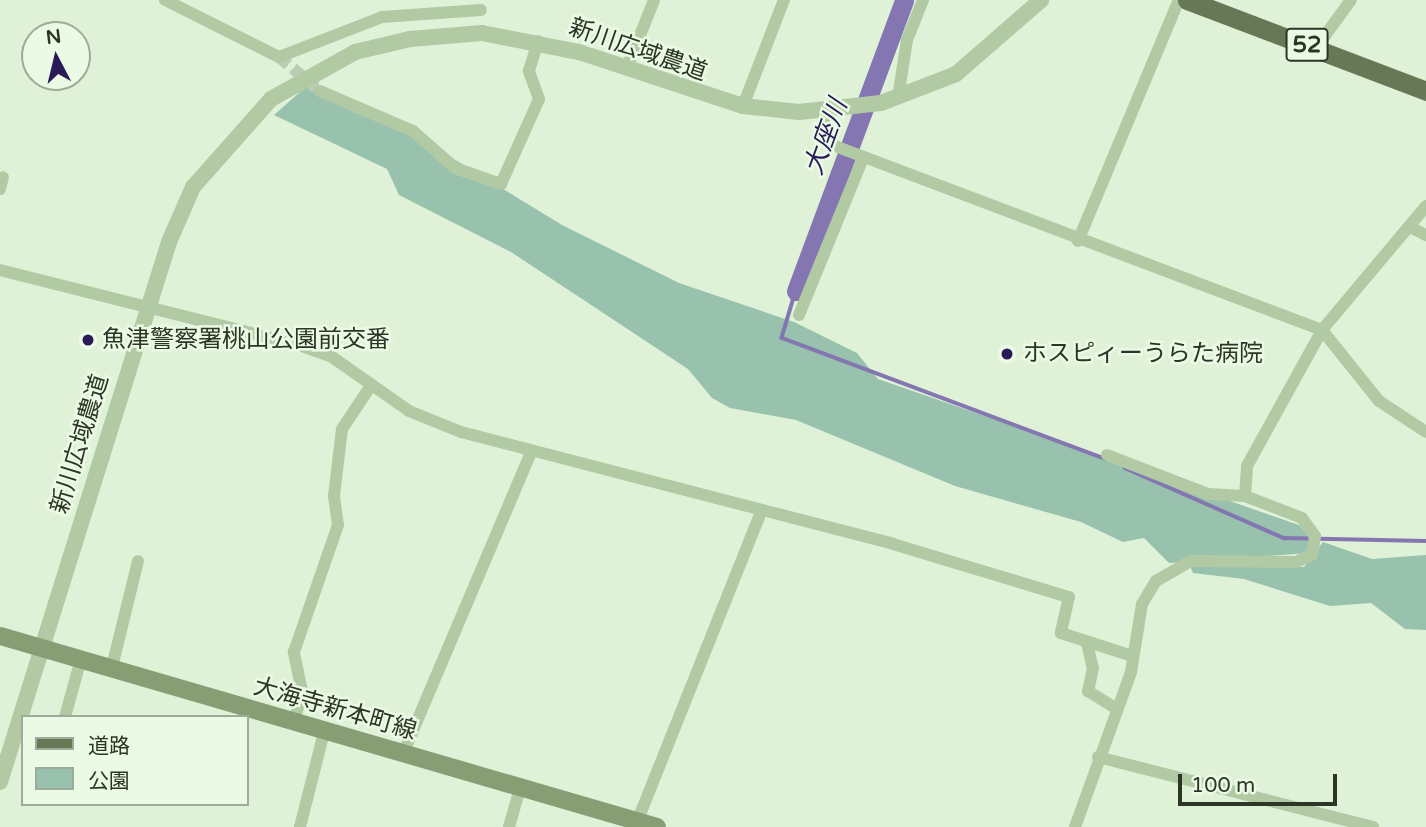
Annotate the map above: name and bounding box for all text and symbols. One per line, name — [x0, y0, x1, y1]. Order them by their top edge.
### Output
street label: 新川広域農道 — [565, 13, 711, 87]
north arrow — [21, 21, 91, 91]
text: N — [45, 25, 63, 49]
road number: 52 — [1284, 26, 1330, 64]
water label: 大座川 — [798, 95, 854, 179]
place label: 魚津警察署桃山公園前交番 — [102, 326, 390, 354]
marker: 魚津警察署桃山公園前交番 — [80, 332, 96, 348]
place label: ホスピィーうらた病院 — [1023, 340, 1263, 368]
marker: ホスピィーうらた病院 — [997, 344, 1017, 364]
street label: 新川広域農道 — [45, 371, 115, 517]
street label: 大海寺新本町線 — [250, 672, 420, 746]
legend — [21, 715, 248, 806]
text: 道路 — [88, 734, 130, 759]
scale bar — [1181, 760, 1340, 804]
text: 公園 — [88, 769, 130, 794]
text: 100 m — [1191, 773, 1255, 798]

